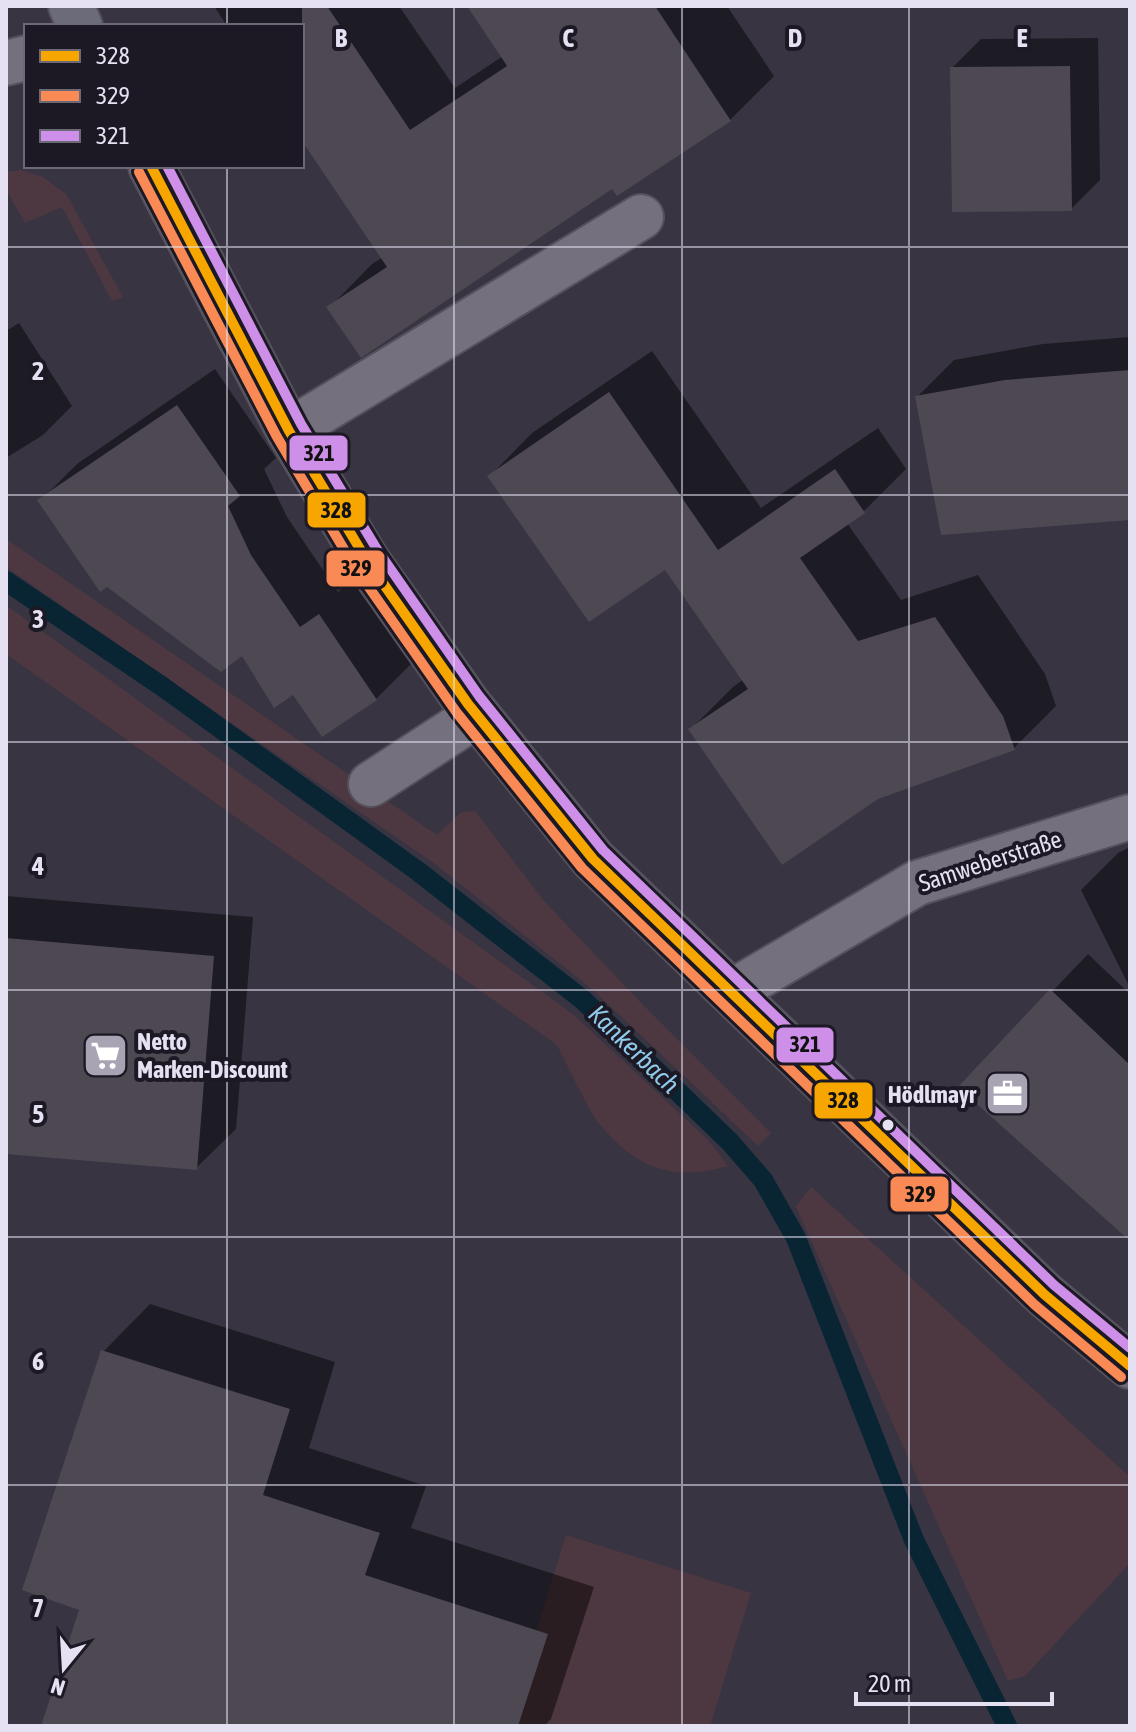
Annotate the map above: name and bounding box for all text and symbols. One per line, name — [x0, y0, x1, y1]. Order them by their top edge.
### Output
text: B — [335, 23, 348, 53]
text: C — [562, 23, 574, 53]
text: D — [788, 23, 802, 53]
text: E — [1016, 23, 1028, 53]
legend — [24, 24, 304, 168]
text: 328 — [96, 42, 130, 69]
text: 329 — [96, 82, 130, 109]
text: 321 — [96, 122, 130, 149]
text: 2 — [32, 356, 44, 386]
line badge: 321 — [288, 434, 349, 472]
text: 321 — [303, 440, 335, 466]
line badge: 328 — [306, 491, 367, 529]
text: 328 — [320, 497, 352, 523]
line badge: 329 — [325, 549, 386, 588]
text: 329 — [340, 555, 372, 581]
text: 3 — [32, 604, 44, 634]
street label: Samweberstraße — [915, 825, 1065, 897]
text: 4 — [31, 851, 44, 881]
water label: Kankerbach — [583, 999, 686, 1100]
line badge: 321 — [775, 1026, 835, 1064]
place label: Netto Marken-Discount — [137, 1028, 288, 1083]
supermarket icon: Netto Marken-Discount — [82, 1031, 130, 1079]
text: 321 — [789, 1031, 821, 1057]
office icon: Hödlmayr — [983, 1070, 1031, 1118]
line badge: 328 — [813, 1081, 874, 1120]
place label: Hödlmayr — [888, 1081, 977, 1108]
text: 328 — [827, 1087, 859, 1113]
text: 5 — [32, 1099, 44, 1129]
unlabelled marker — [880, 1117, 896, 1133]
line badge: 329 — [889, 1175, 950, 1213]
text: 329 — [904, 1181, 936, 1207]
text: 6 — [32, 1346, 44, 1376]
text: 7 — [32, 1593, 44, 1623]
north arrow — [24, 1628, 104, 1708]
scale bar — [856, 1656, 1052, 1706]
text: 20 m — [868, 1670, 911, 1697]
text: N — [48, 1673, 68, 1701]

